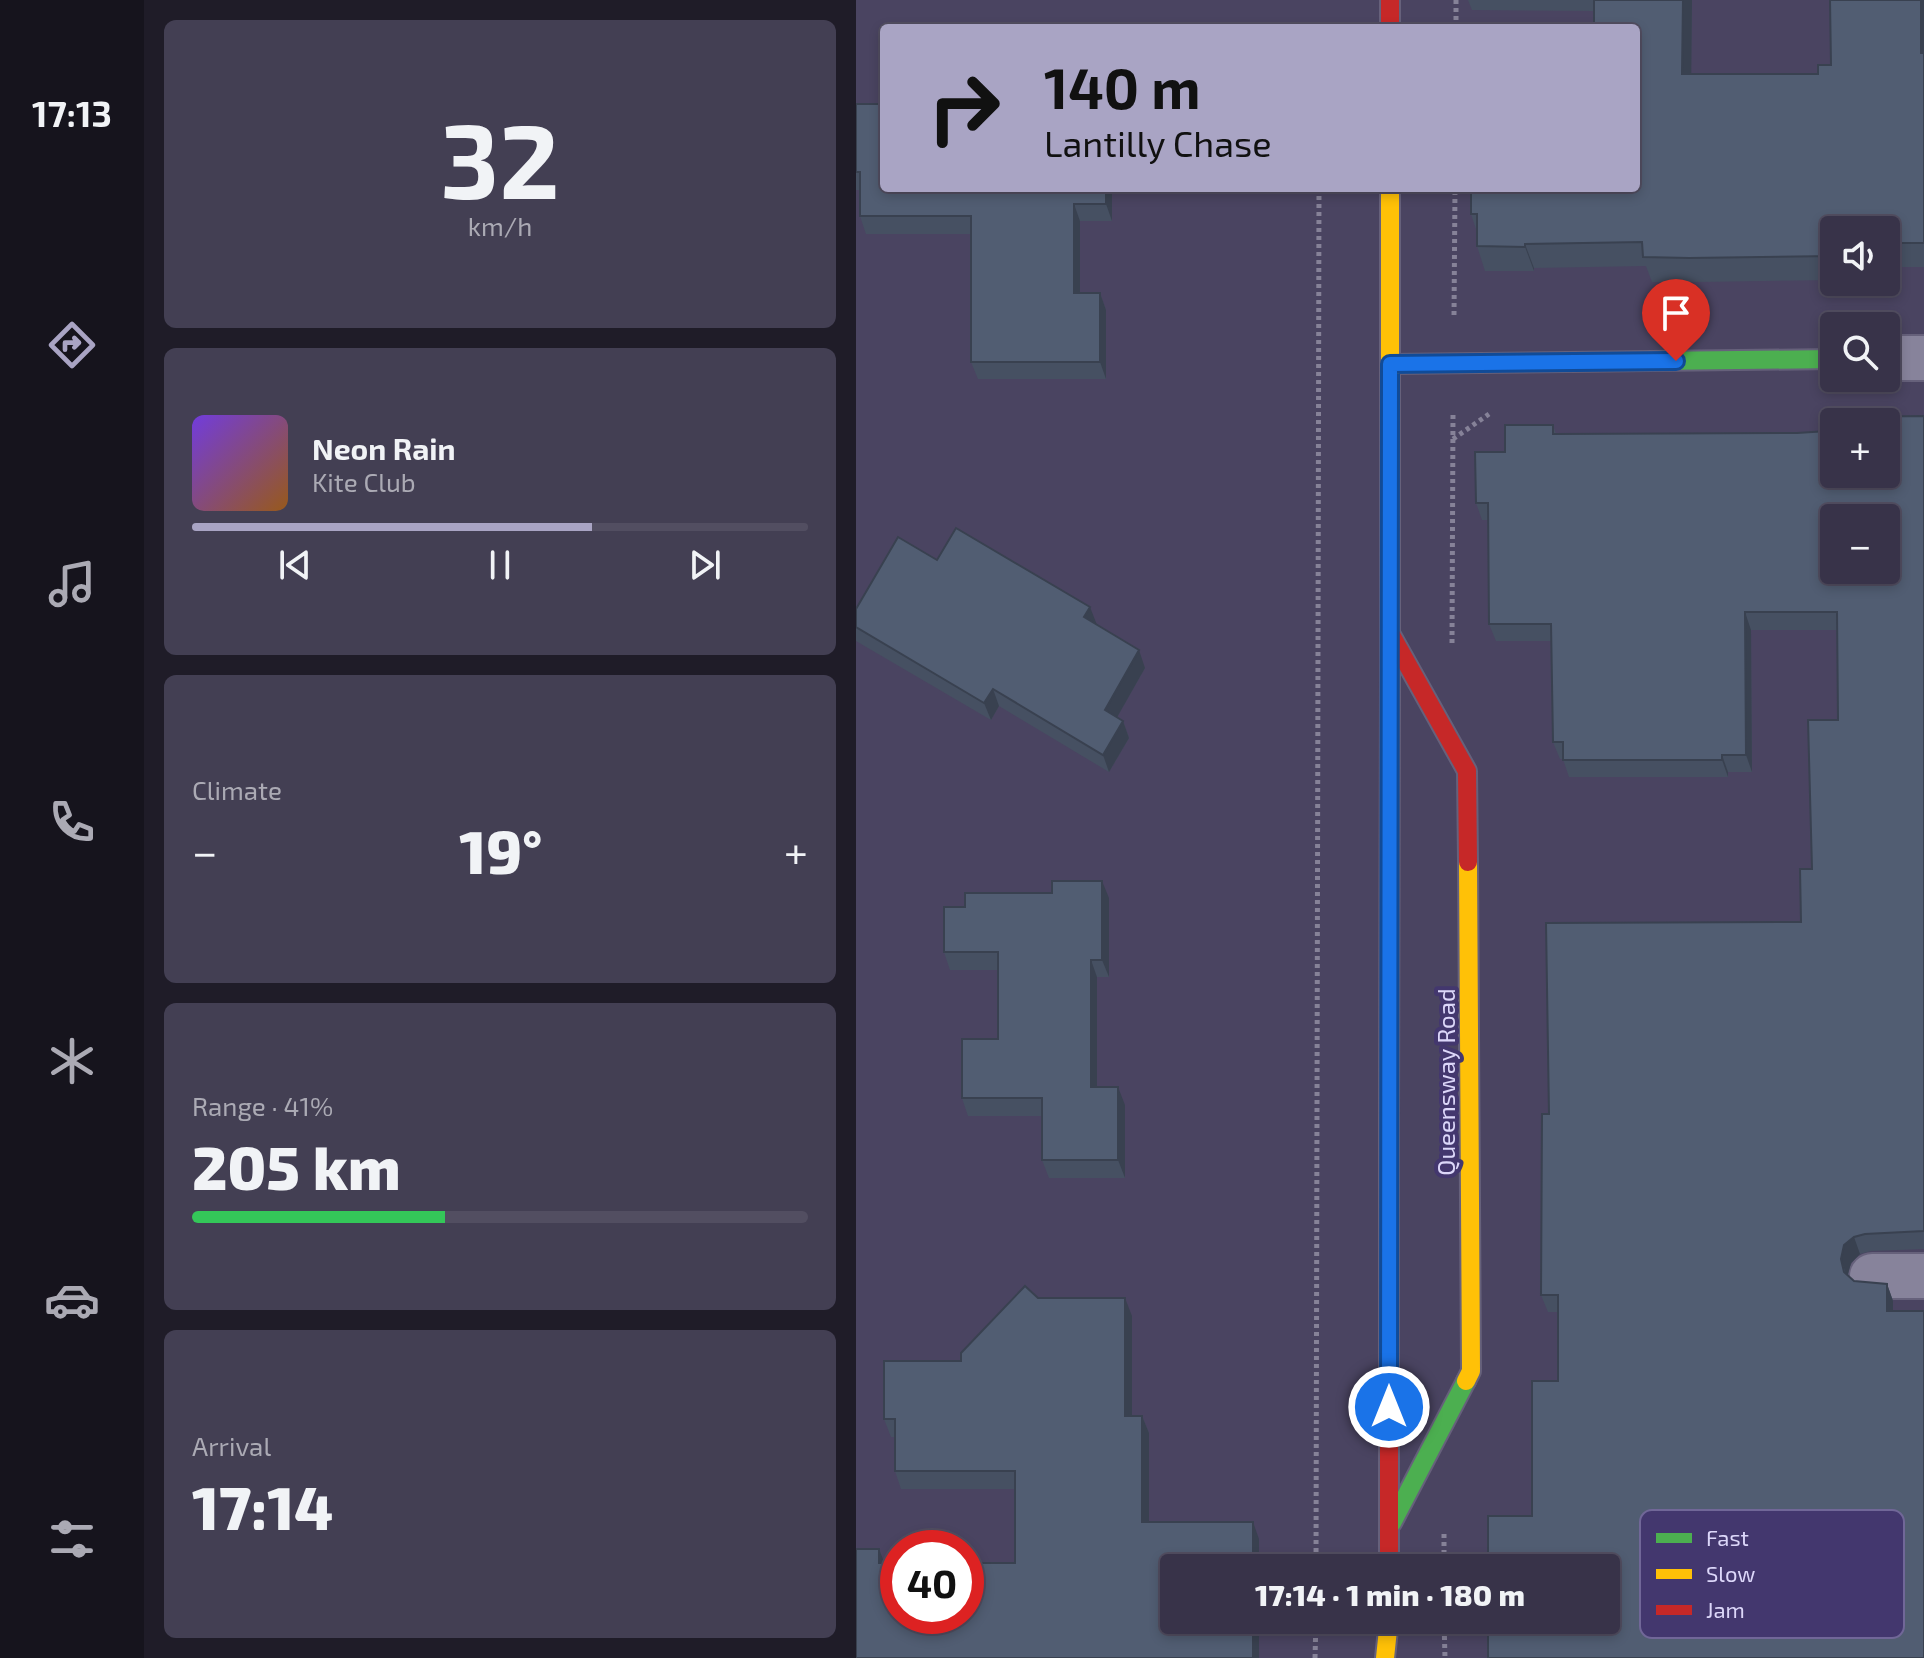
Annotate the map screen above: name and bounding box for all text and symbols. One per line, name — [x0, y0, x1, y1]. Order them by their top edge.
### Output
text: 140 m — [1044, 53, 1201, 120]
icon: right — [912, 56, 1016, 160]
text: 17:13 — [32, 91, 112, 134]
text: 32 — [440, 95, 560, 220]
text: Lantilly Chase — [1044, 121, 1272, 164]
text: km/h — [468, 210, 532, 241]
map controls — [1820, 216, 1900, 584]
button: sound — [1820, 216, 1900, 296]
pin — [1642, 279, 1710, 361]
icon: arrive — [1654, 291, 1698, 335]
button: search — [1820, 312, 1900, 392]
icon: directions — [44, 317, 100, 373]
button: + — [1820, 408, 1900, 488]
text: Neon Rain — [312, 430, 456, 466]
text: Kite Club — [312, 466, 416, 497]
button: − — [1820, 504, 1900, 584]
icon: previous — [273, 543, 317, 587]
icon: pause — [478, 543, 522, 587]
icon: next — [683, 543, 727, 587]
icon: music — [44, 556, 100, 612]
text: Climate — [192, 774, 282, 805]
icon: phone — [44, 794, 100, 850]
text: 19° — [459, 814, 542, 886]
text: − — [192, 824, 218, 877]
text: + — [784, 824, 808, 877]
street label: Queensway Road — [1431, 988, 1460, 1176]
icon: climate — [44, 1033, 100, 1089]
text: Range · 41% — [192, 1090, 333, 1121]
text: 205 km — [192, 1130, 401, 1202]
icon: car — [44, 1272, 100, 1328]
position arrow — [1347, 1365, 1431, 1449]
text: Arrival — [192, 1430, 271, 1461]
text: 17:14 — [192, 1470, 333, 1542]
legend — [1640, 1510, 1904, 1638]
icon: filters — [44, 1511, 100, 1567]
text: Fast — [1706, 1524, 1749, 1550]
speed limit sign: 40 — [880, 1530, 984, 1634]
text: Slow — [1706, 1560, 1755, 1586]
text: 17:14 · 1 min · 180 m — [1255, 1576, 1525, 1612]
text: Jam — [1706, 1596, 1745, 1622]

